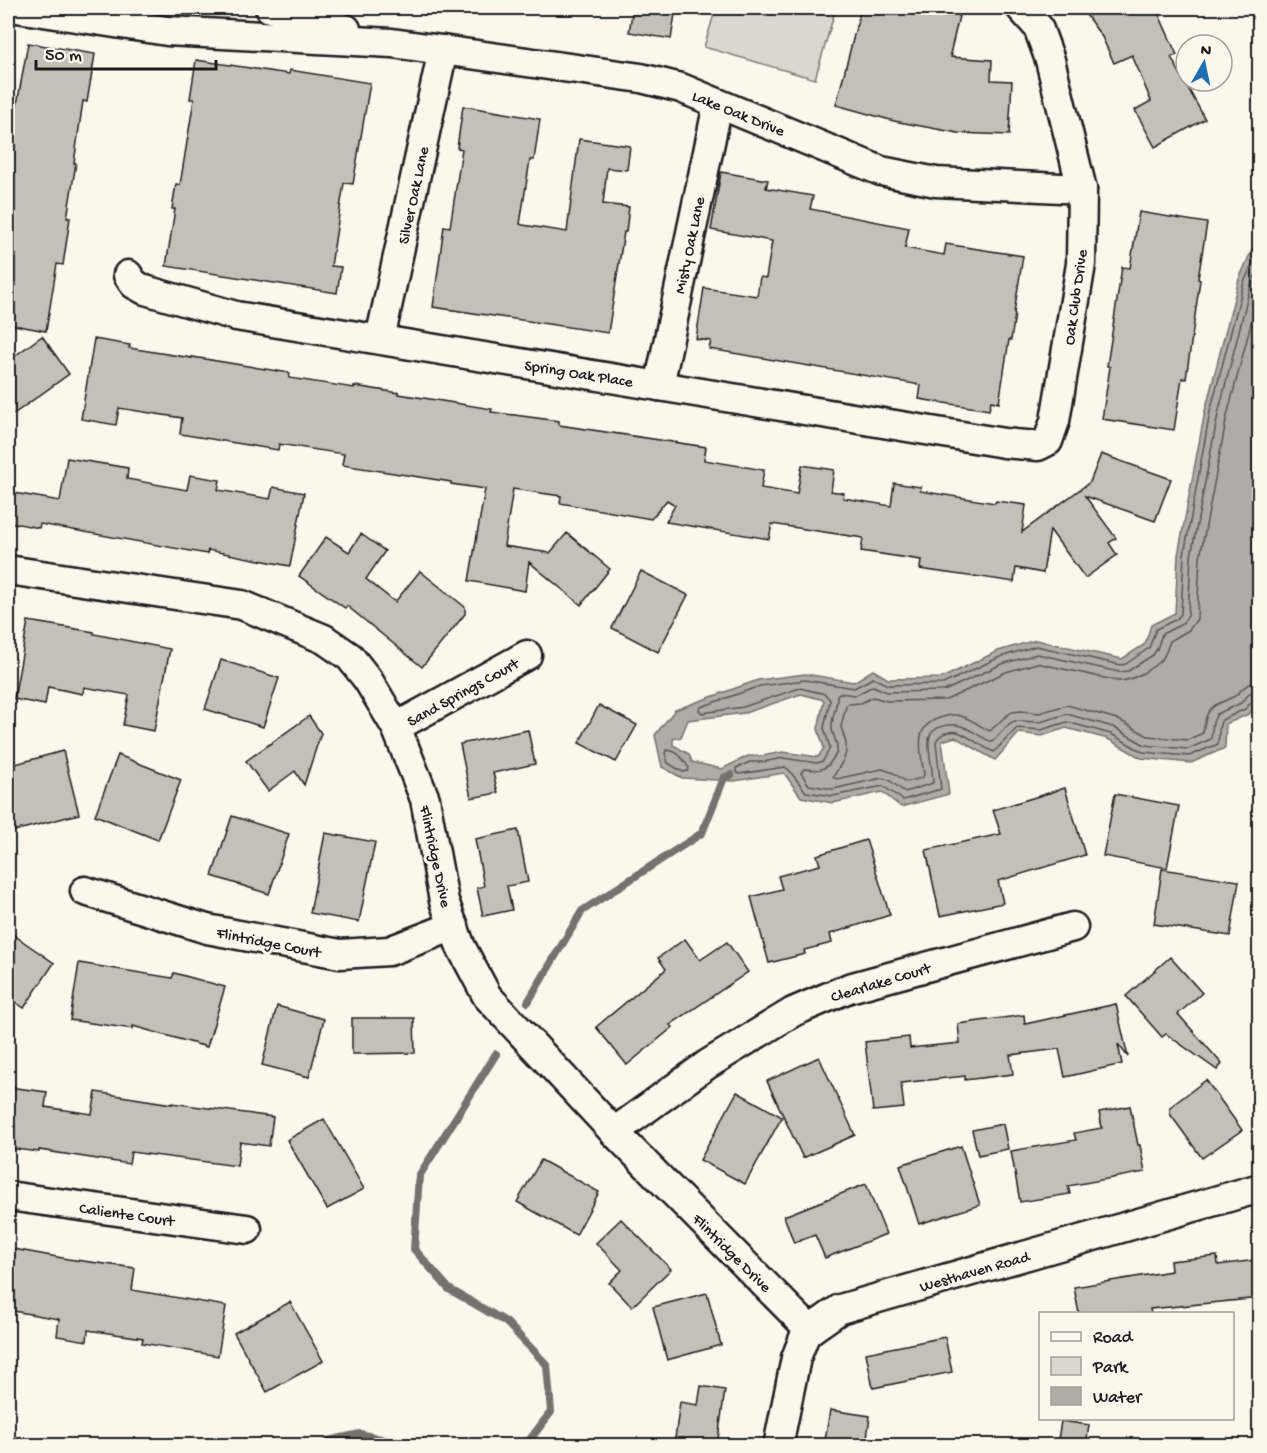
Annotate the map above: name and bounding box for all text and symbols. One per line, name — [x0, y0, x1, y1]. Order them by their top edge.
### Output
scale bar — [36, 33, 216, 71]
north arrow — [1174, 33, 1234, 93]
text: N — [1199, 41, 1213, 62]
text: 50 m — [45, 46, 82, 67]
street label: Lake Oak Drive — [689, 88, 787, 143]
street label: Silver Oak Lane — [396, 145, 435, 246]
street label: Misty Oak Lane — [672, 195, 711, 296]
street label: Oak Club Drive — [1061, 248, 1094, 346]
street label: Spring Oak Place — [523, 358, 635, 394]
street label: Sand Springs Court — [405, 655, 524, 733]
street label: Flintridge Drive — [413, 803, 454, 910]
street label: Flintridge Court — [214, 925, 323, 964]
street label: Clearlake Court — [829, 960, 935, 1009]
street label: Caliente Court — [78, 1200, 177, 1233]
street label: Flintridge Drive — [686, 1210, 774, 1298]
street label: Westhaven Road — [918, 1248, 1034, 1298]
legend — [1039, 1312, 1234, 1420]
text: Road — [1093, 1328, 1134, 1349]
text: Park — [1092, 1358, 1129, 1379]
text: Water — [1093, 1388, 1143, 1409]

